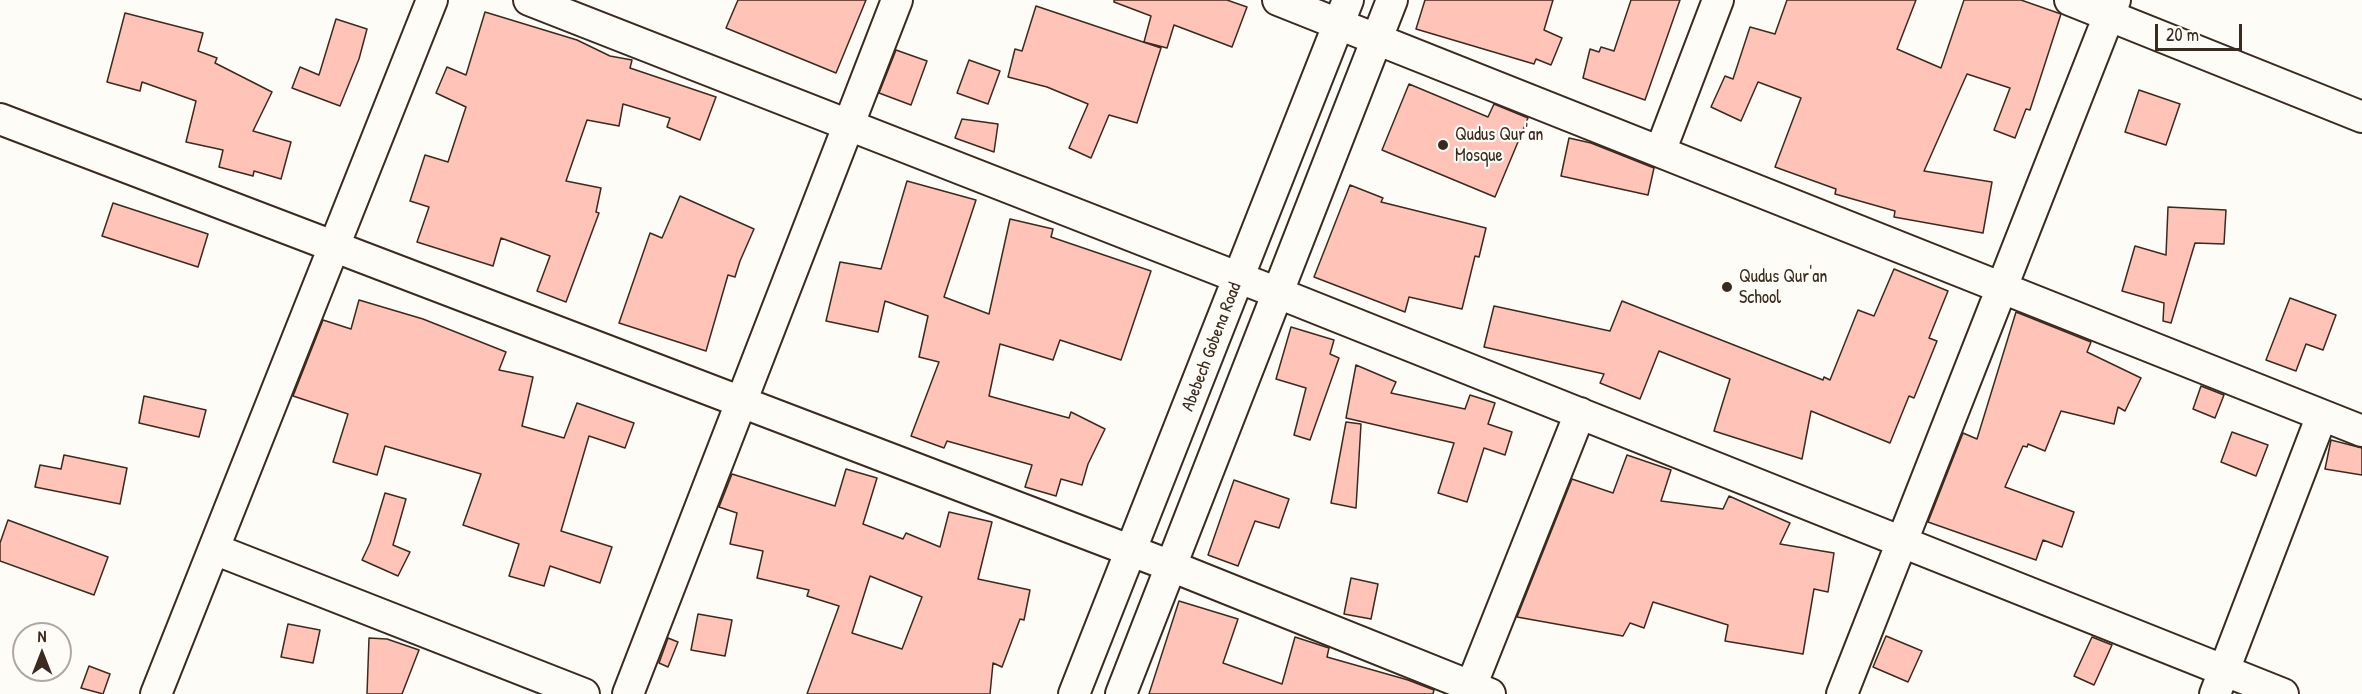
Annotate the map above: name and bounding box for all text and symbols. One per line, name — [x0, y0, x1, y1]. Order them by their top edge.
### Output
scale bar — [2158, 12, 2245, 50]
text: 20 m — [2166, 22, 2199, 47]
place label: Qudus Qur'an Mosque — [1455, 124, 1543, 166]
marker: Qudus Qur'an Mosque — [1436, 138, 1450, 152]
place label: Qudus Qur'an School — [1739, 266, 1827, 308]
street label: Abebech Gobena Road — [1178, 280, 1246, 414]
marker: Qudus Qur'an School — [1720, 280, 1734, 294]
north arrow — [12, 622, 72, 682]
text: N — [38, 625, 46, 647]

